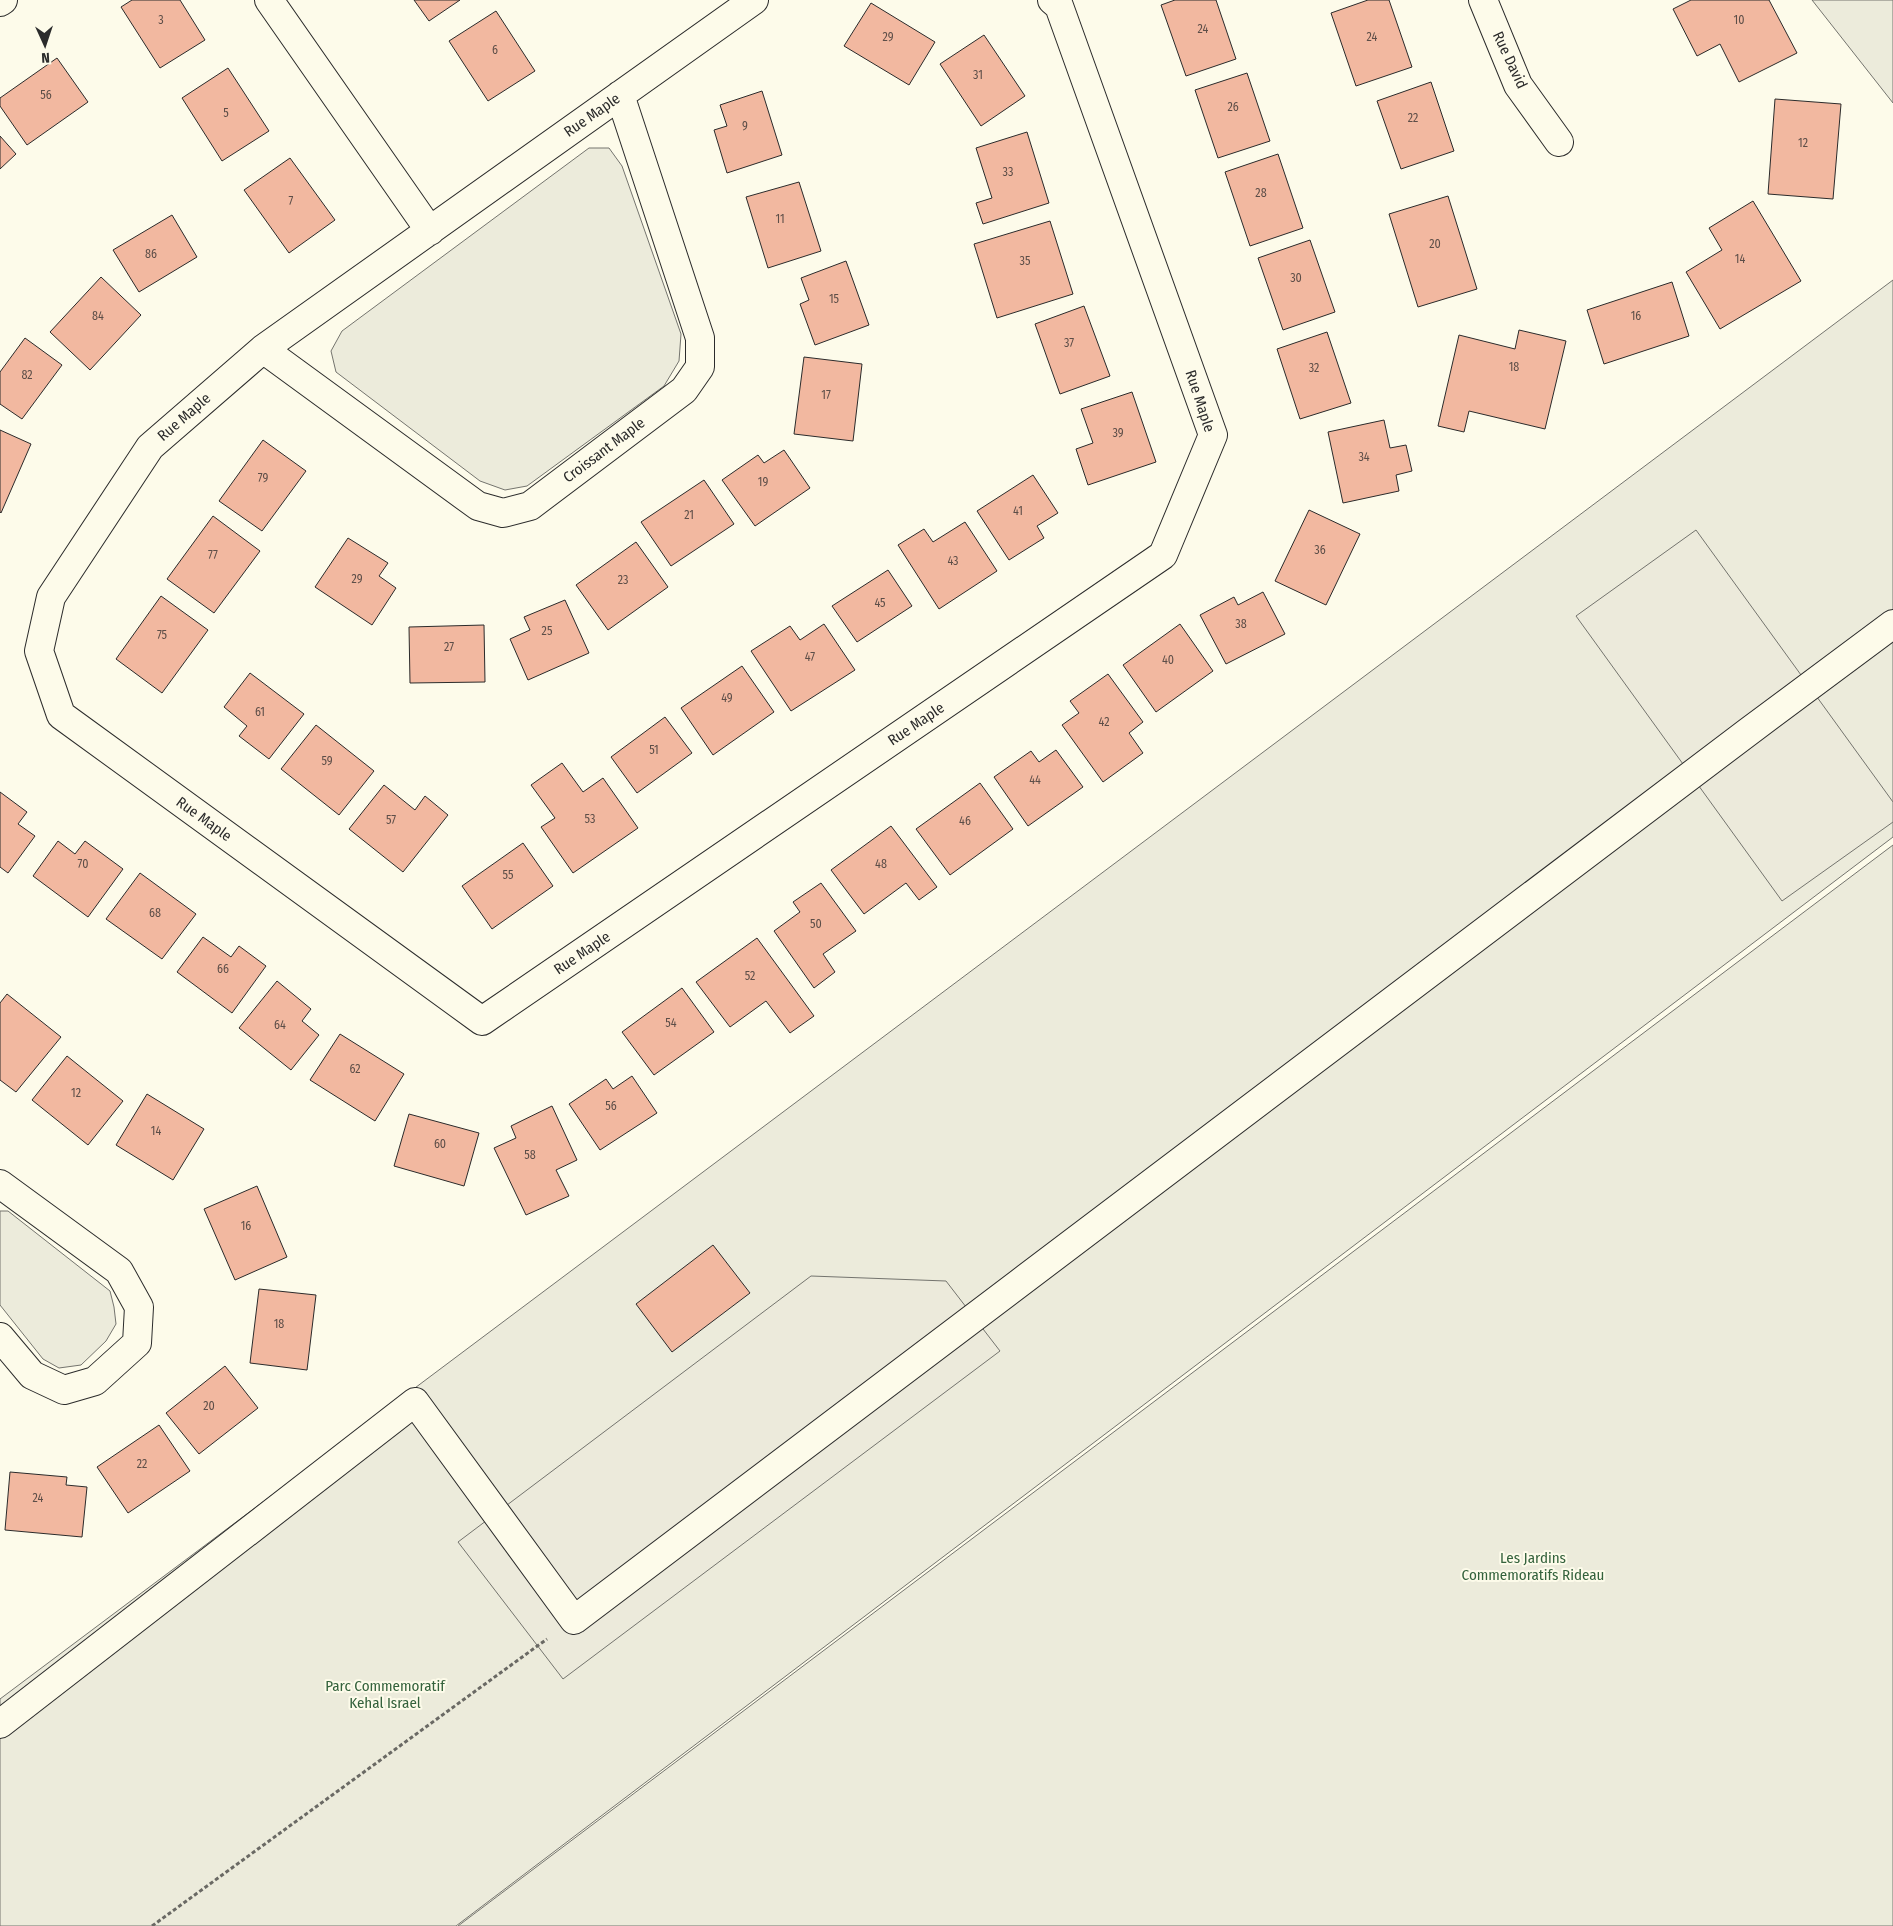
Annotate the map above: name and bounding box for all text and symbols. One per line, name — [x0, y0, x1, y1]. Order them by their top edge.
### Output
house number: 3 — [158, 13, 164, 27]
house number: 10 — [1734, 13, 1744, 27]
north arrow — [20, 20, 70, 70]
house number: 24 — [1198, 22, 1209, 36]
street label: Rue David — [1489, 28, 1531, 92]
house number: 29 — [882, 30, 894, 44]
house number: 24 — [1367, 30, 1378, 44]
house number: 6 — [492, 43, 498, 57]
text: N — [41, 49, 50, 66]
house number: 31 — [973, 68, 983, 82]
house number: 56 — [40, 88, 52, 102]
street label: Rue Maple — [561, 89, 623, 141]
house number: 26 — [1227, 100, 1239, 114]
house number: 5 — [223, 106, 229, 120]
house number: 22 — [1408, 111, 1418, 125]
house number: 9 — [742, 119, 748, 133]
house number: 12 — [1798, 136, 1808, 150]
house number: 33 — [1003, 165, 1013, 179]
house number: 28 — [1255, 186, 1267, 200]
house number: 7 — [289, 194, 294, 208]
house number: 11 — [775, 212, 785, 226]
house number: 20 — [1429, 237, 1441, 251]
house number: 86 — [145, 247, 157, 261]
house number: 14 — [1735, 252, 1745, 266]
house number: 35 — [1020, 254, 1031, 268]
house number: 30 — [1290, 271, 1302, 285]
house number: 15 — [829, 292, 840, 306]
house number: 84 — [92, 309, 104, 323]
house number: 16 — [1631, 309, 1641, 323]
house number: 37 — [1064, 336, 1074, 350]
house number: 18 — [1509, 360, 1519, 374]
house number: 32 — [1309, 361, 1319, 375]
house number: 82 — [21, 368, 33, 382]
street label: Rue Maple — [1182, 368, 1218, 434]
house number: 17 — [821, 388, 831, 402]
street label: Rue Maple — [154, 389, 214, 445]
street label: Croissant Maple — [560, 413, 648, 487]
house number: 39 — [1112, 426, 1124, 440]
house number: 34 — [1358, 450, 1370, 464]
house number: 79 — [258, 471, 268, 485]
house number: 19 — [758, 475, 768, 489]
house number: 41 — [1013, 504, 1023, 518]
house number: 21 — [684, 508, 694, 522]
house number: 36 — [1314, 543, 1326, 557]
house number: 77 — [208, 548, 218, 562]
house number: 43 — [947, 554, 959, 568]
house number: 29 — [351, 572, 363, 586]
house number: 23 — [618, 573, 628, 587]
house number: 45 — [874, 596, 886, 610]
house number: 38 — [1235, 617, 1247, 631]
house number: 25 — [542, 624, 553, 638]
house number: 75 — [157, 628, 168, 642]
house number: 27 — [444, 640, 454, 654]
house number: 47 — [805, 650, 815, 664]
house number: 40 — [1162, 653, 1174, 667]
house number: 49 — [721, 691, 733, 705]
street label: Rue Maple — [884, 699, 948, 749]
house number: 61 — [255, 705, 265, 719]
house number: 42 — [1099, 715, 1109, 729]
house number: 51 — [649, 743, 659, 757]
house number: 59 — [321, 754, 333, 768]
house number: 44 — [1029, 773, 1041, 787]
street label: Rue Maple — [173, 793, 235, 845]
house number: 53 — [585, 812, 595, 826]
house number: 57 — [386, 813, 396, 827]
house number: 46 — [959, 814, 971, 828]
house number: 70 — [78, 857, 88, 871]
house number: 48 — [875, 857, 887, 871]
house number: 55 — [503, 868, 514, 882]
house number: 68 — [149, 906, 161, 920]
house number: 50 — [810, 917, 822, 931]
street label: Rue Maple — [550, 928, 614, 978]
house number: 66 — [217, 962, 229, 976]
house number: 52 — [745, 969, 755, 983]
house number: 54 — [665, 1016, 677, 1030]
house number: 64 — [274, 1018, 286, 1032]
house number: 62 — [349, 1062, 361, 1076]
house number: 12 — [71, 1086, 81, 1100]
house number: 56 — [605, 1099, 617, 1113]
house number: 14 — [151, 1124, 161, 1138]
house number: 60 — [434, 1137, 446, 1151]
house number: 58 — [524, 1148, 536, 1162]
house number: 16 — [241, 1219, 251, 1233]
house number: 18 — [274, 1317, 284, 1331]
house number: 20 — [203, 1399, 215, 1413]
house number: 22 — [137, 1457, 147, 1471]
house number: 24 — [33, 1491, 44, 1505]
park label: Les Jardins Commemoratifs Rideau — [1462, 1549, 1604, 1584]
park label: Parc Commemoratif Kehal Israel — [325, 1677, 446, 1712]

